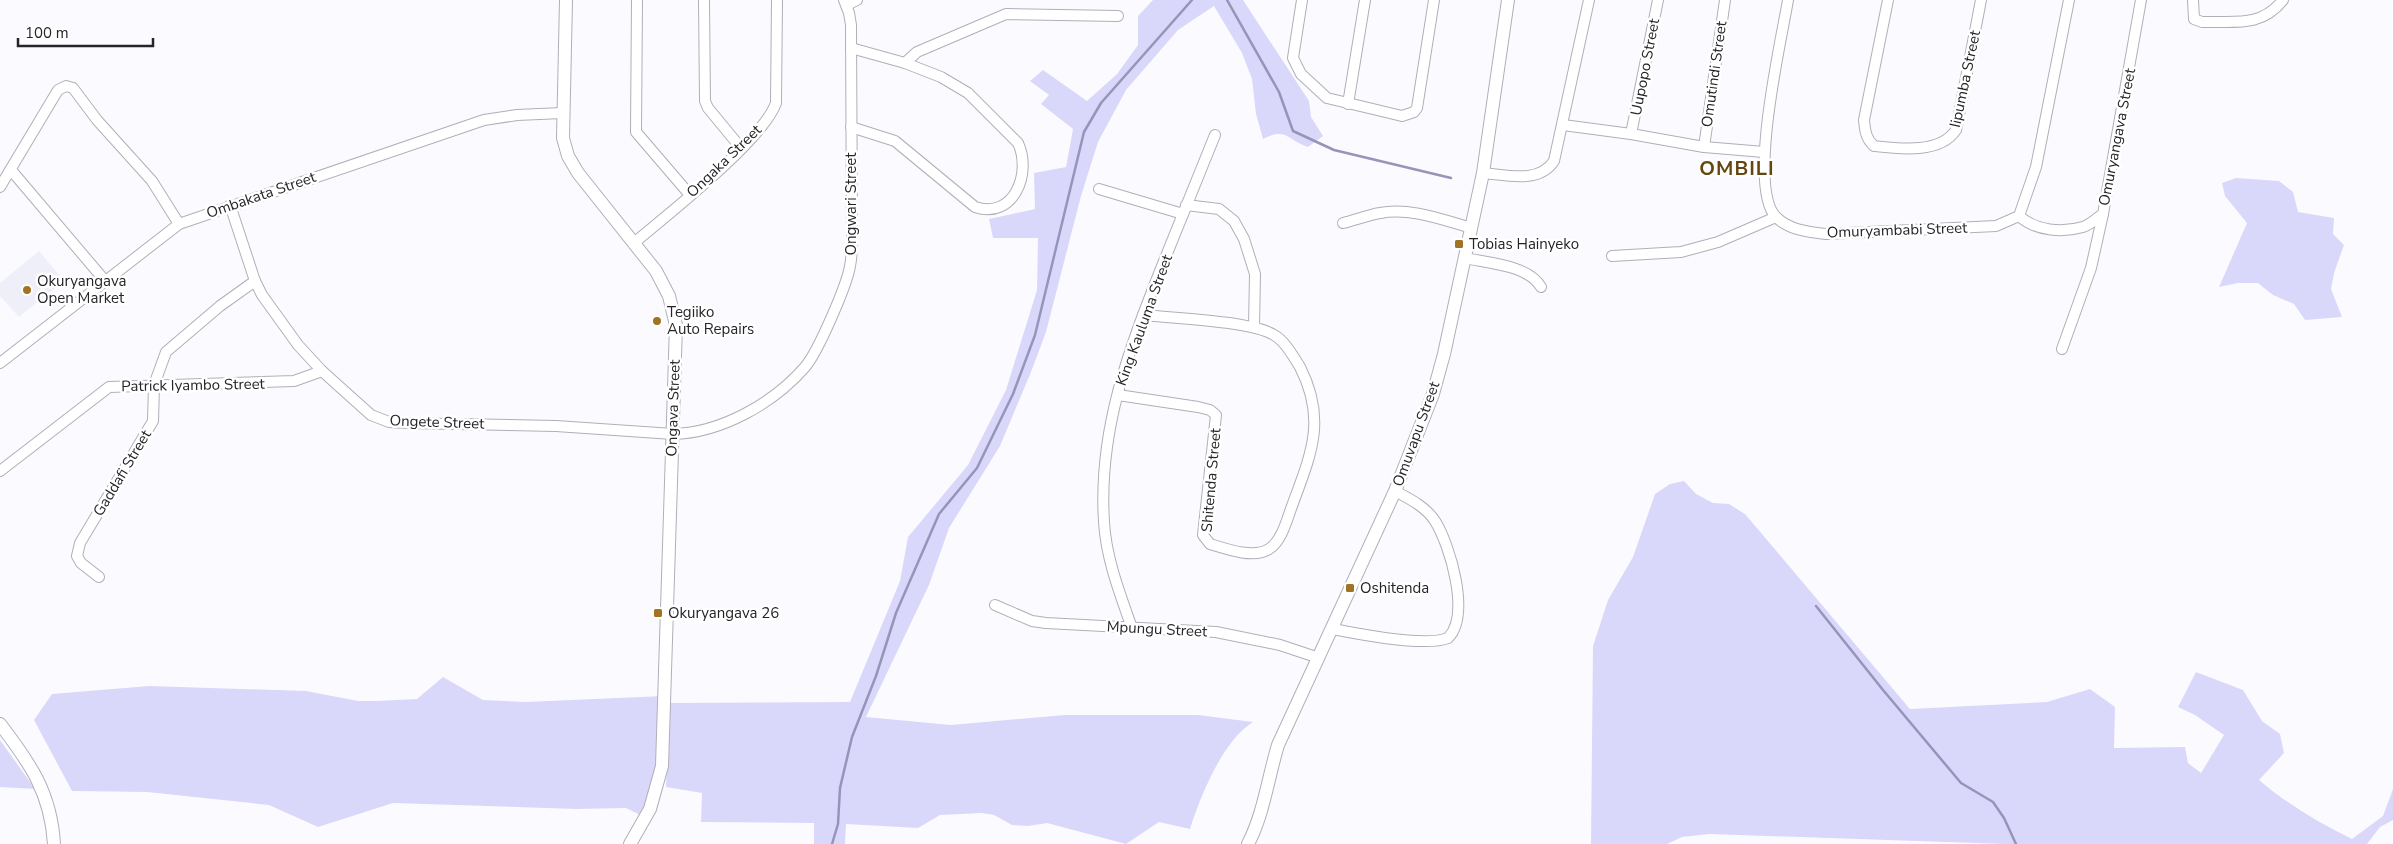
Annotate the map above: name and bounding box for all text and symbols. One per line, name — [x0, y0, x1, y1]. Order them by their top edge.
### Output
scale bar — [18, 15, 152, 47]
street label: Uupopo Street — [1626, 16, 1664, 117]
street label: Omutindi Street — [1697, 19, 1731, 128]
text: 100 m — [25, 23, 69, 43]
street label: Iipumba Street — [1945, 28, 1985, 129]
street label: Omuryangava Street — [2094, 66, 2140, 207]
street label: Ongaka Street — [682, 120, 766, 202]
street label: Ongwari Street — [841, 152, 861, 255]
district label: OMBILI — [1699, 155, 1775, 182]
street label: Ombakata Street — [204, 167, 319, 223]
street label: Omuryambabi Street — [1826, 218, 1968, 242]
place label: Tobias Hainyeko — [1469, 234, 1579, 254]
marker: Tobias Hainyeko — [1453, 238, 1465, 250]
street label: King Kauluma Street — [1111, 251, 1177, 388]
place label: Okuryangava Open Market — [37, 271, 126, 308]
marker: Okuryangava Open Market — [21, 284, 33, 296]
place label: Tegiiko Auto Repairs — [667, 302, 754, 339]
marker: Tegiiko Auto Repairs — [651, 315, 663, 327]
street label: Ongava Street — [661, 358, 685, 457]
street label: Patrick Iyambo Street — [121, 374, 266, 396]
street label: Omuvapu Street — [1388, 378, 1445, 489]
street label: Ongete Street — [389, 410, 485, 434]
street label: Gaddafi Street — [88, 425, 156, 520]
street label: Shitenda Street — [1196, 426, 1226, 533]
place label: Oshitenda — [1360, 578, 1429, 598]
marker: Oshitenda — [1344, 582, 1356, 594]
place label: Okuryangava 26 — [668, 603, 779, 623]
marker: Okuryangava 26 — [652, 607, 664, 619]
street label: Mpungu Street — [1106, 616, 1208, 642]

